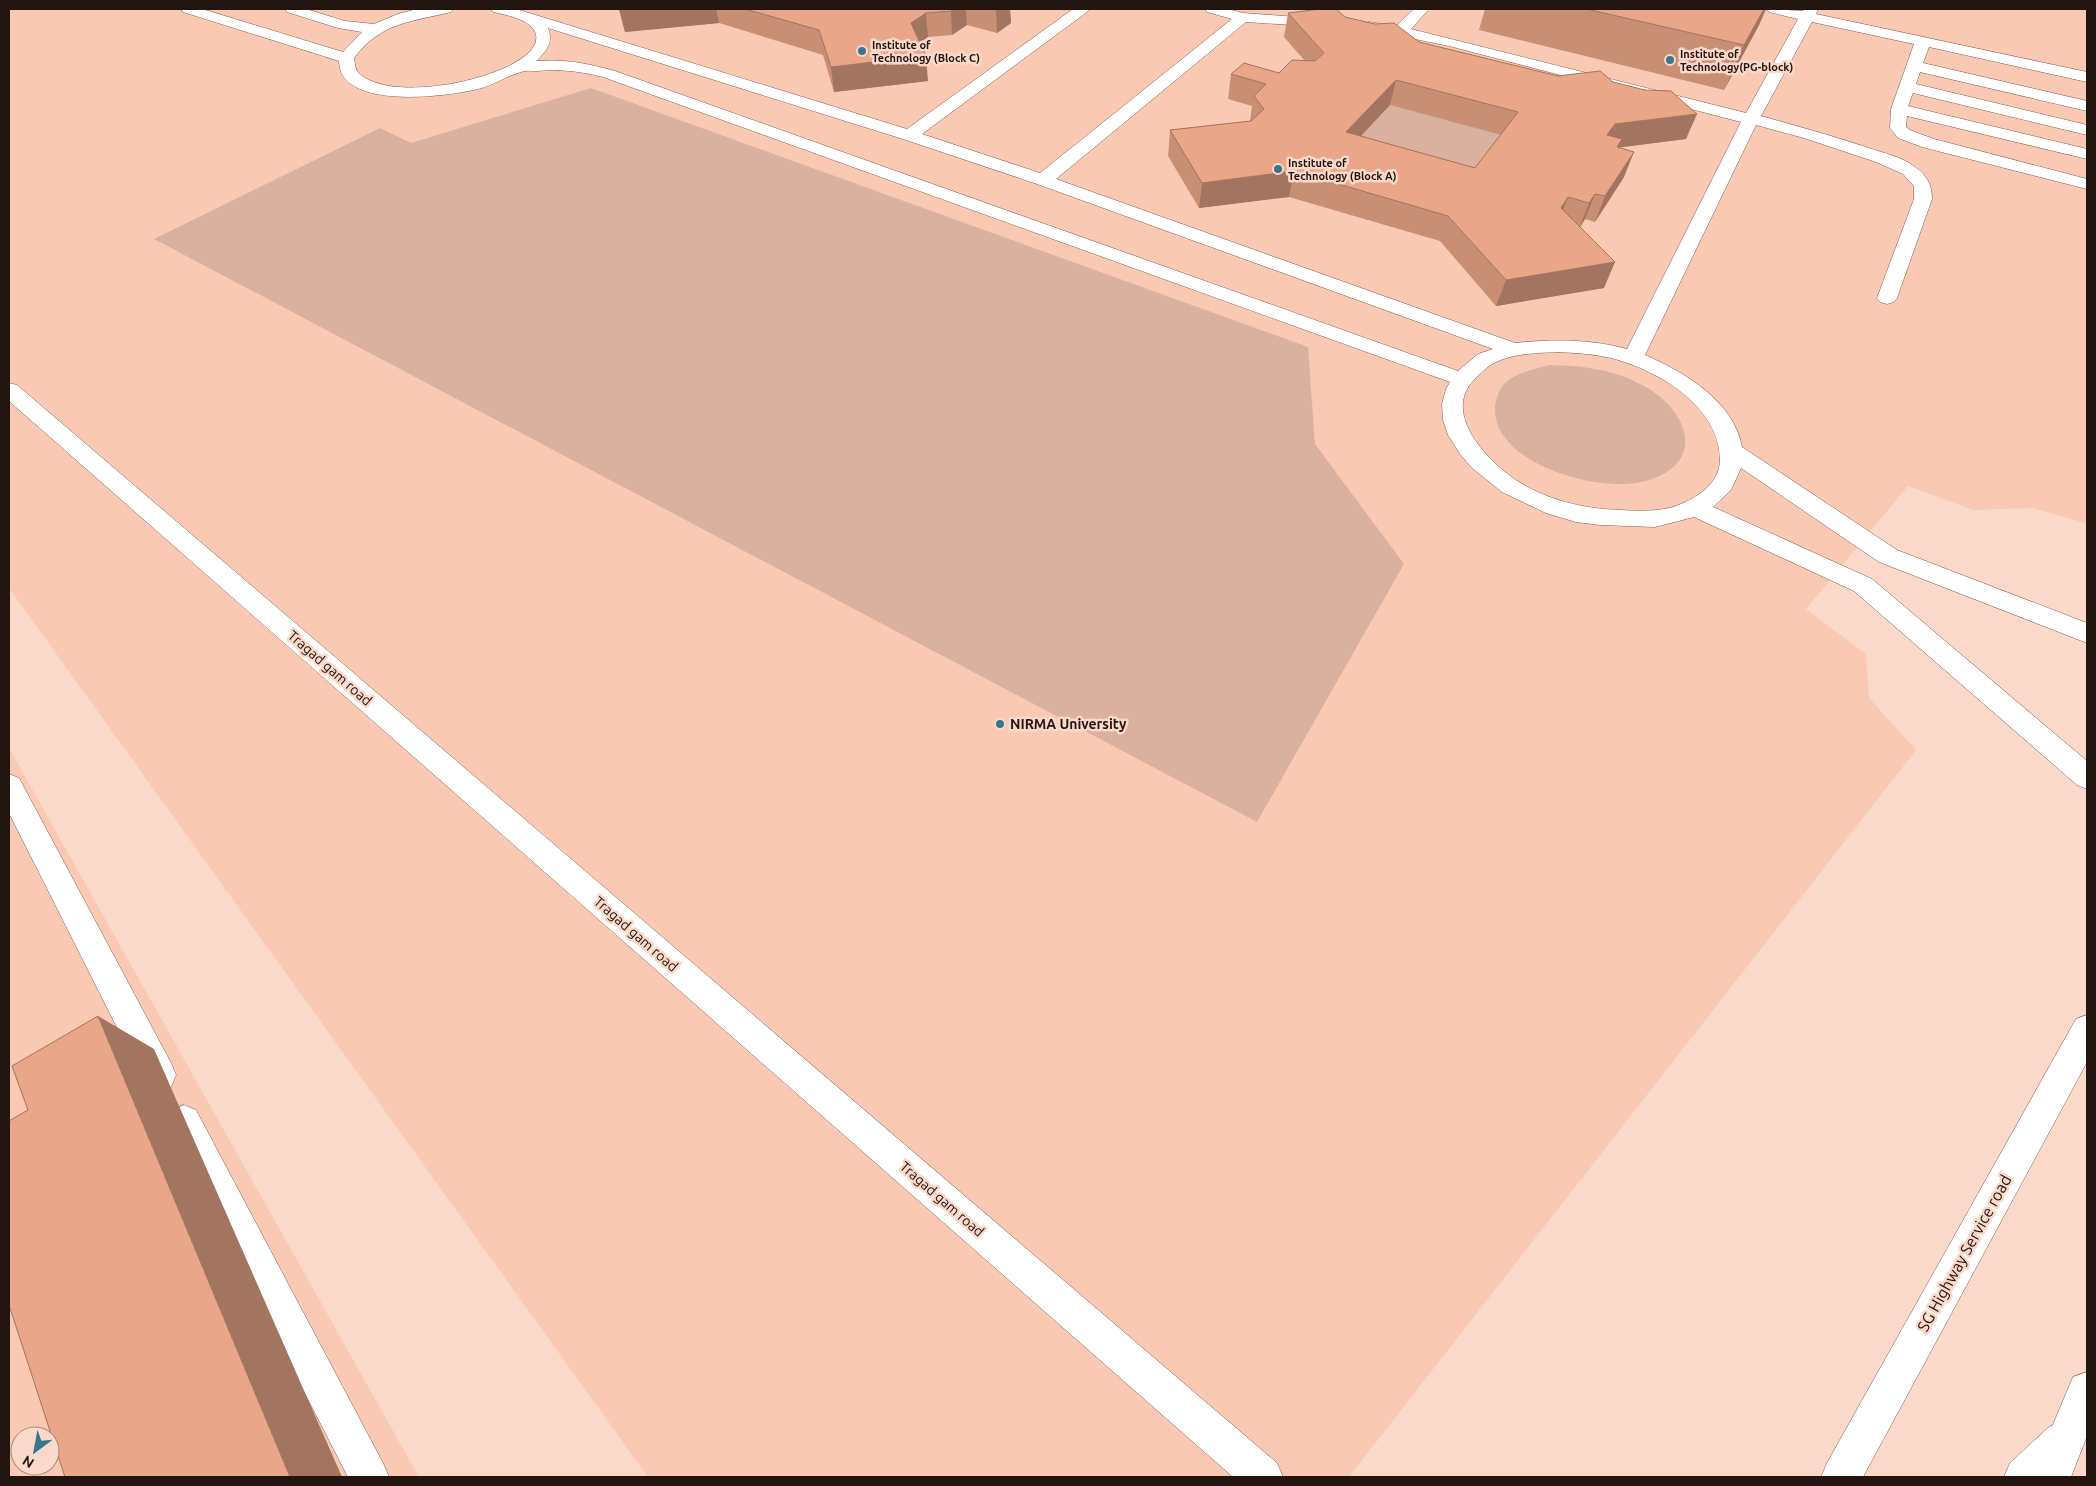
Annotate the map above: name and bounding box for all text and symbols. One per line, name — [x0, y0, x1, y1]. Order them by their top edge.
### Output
place label: Institute of Technology (Block C) — [872, 39, 980, 65]
marker: Institute of Technology (Block C) — [856, 45, 868, 57]
place label: Institute of Technology(PG-block) — [1680, 48, 1793, 74]
marker: Institute of Technology(PG-block) — [1664, 54, 1676, 66]
place label: Institute of Technology (Block A) — [1288, 157, 1397, 183]
marker: Institute of Technology (Block A) — [1272, 163, 1284, 175]
street label: Tragad gam road — [285, 627, 375, 709]
place label: NIRMA University — [1010, 716, 1127, 732]
marker: NIRMA University — [994, 718, 1006, 730]
street label: Tragad gam road — [591, 893, 681, 975]
street label: Tragad gam road — [897, 1158, 987, 1240]
street label: SG Highway Service road — [1913, 1172, 2015, 1334]
north arrow — [10, 1426, 60, 1476]
text: N — [19, 1452, 37, 1472]

